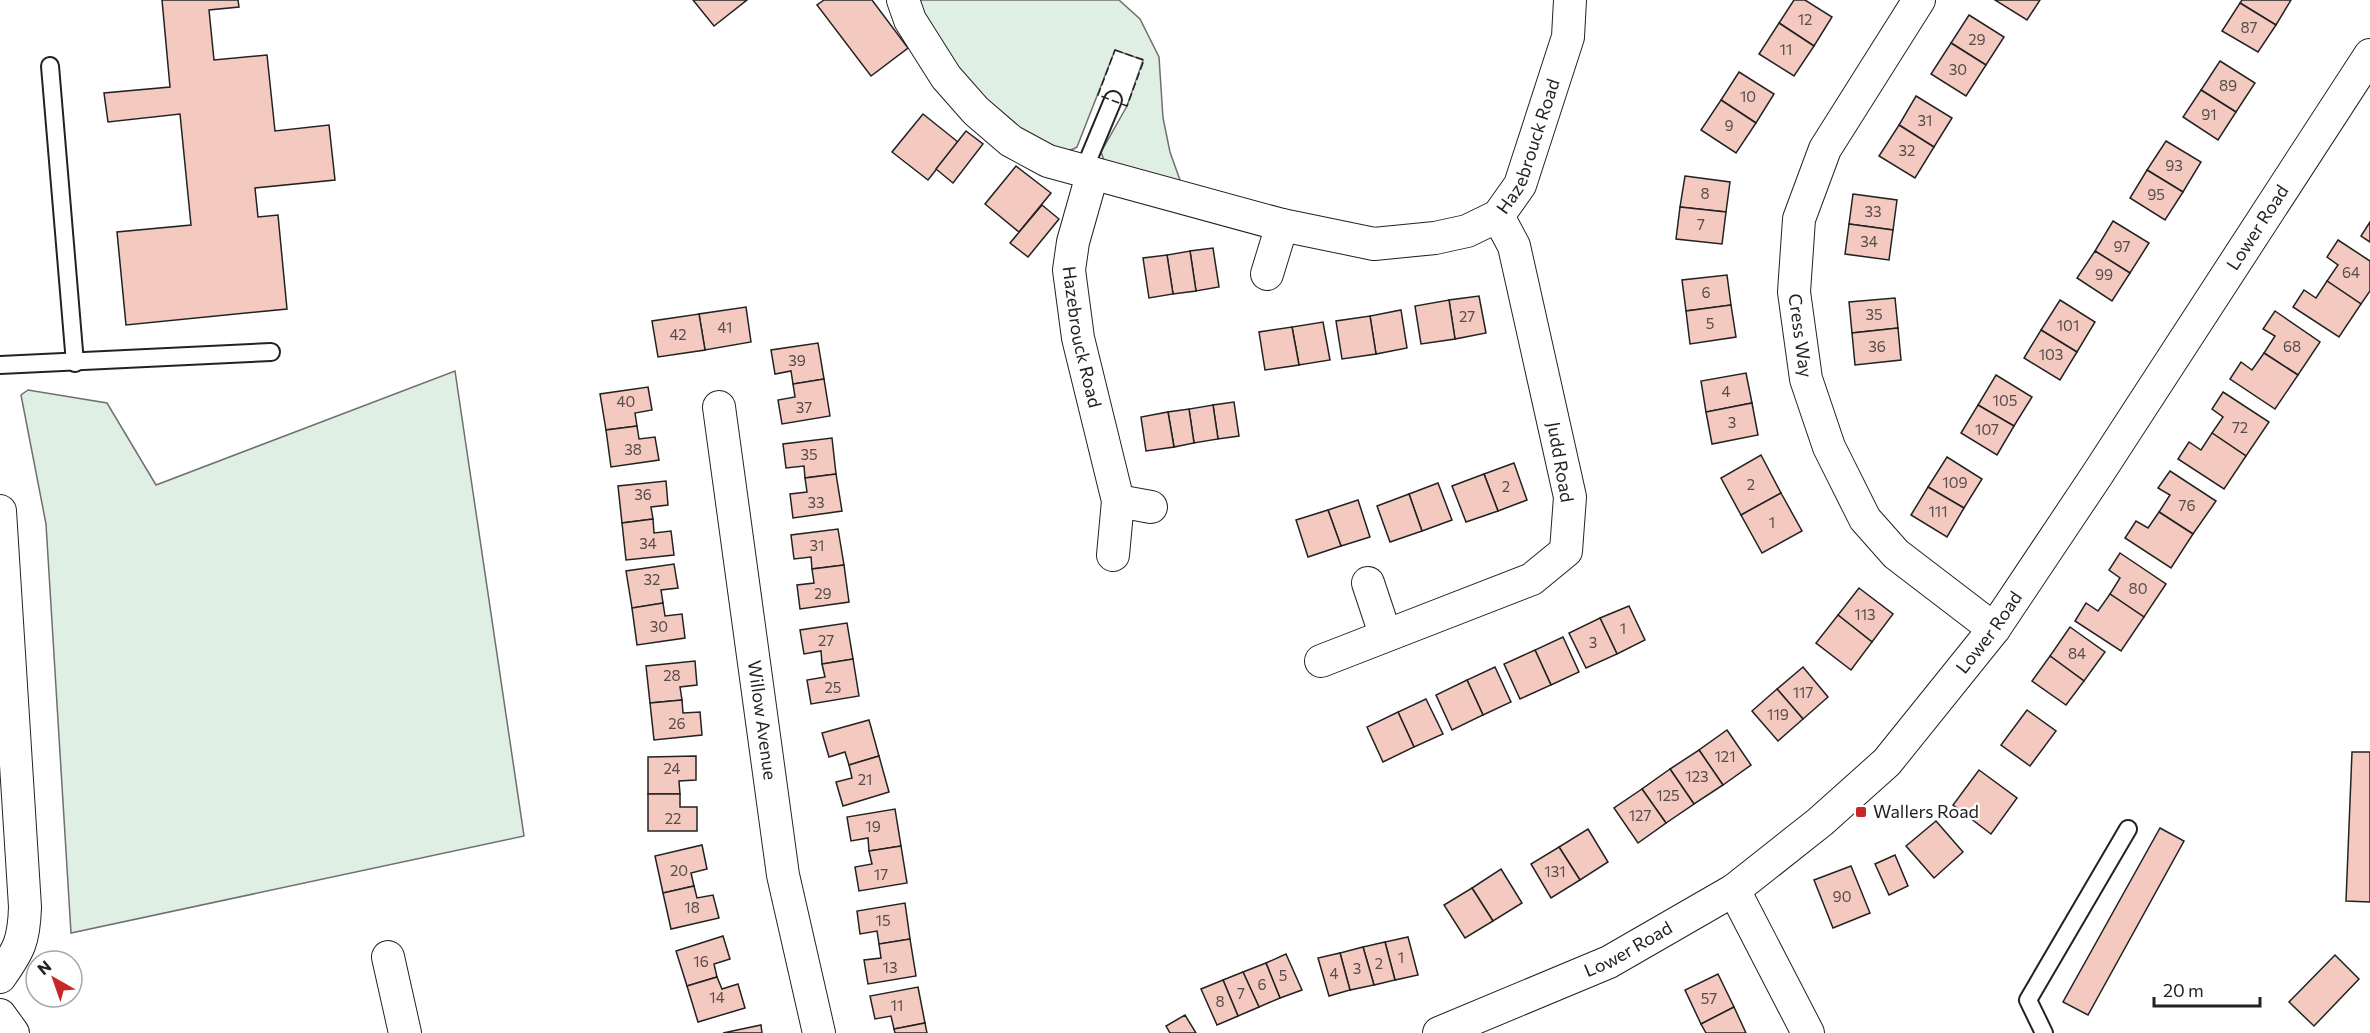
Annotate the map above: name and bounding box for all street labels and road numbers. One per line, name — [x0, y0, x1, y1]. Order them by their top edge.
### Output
street label: Hazebrouck Road — [1491, 76, 1564, 218]
street label: Lower Road — [2221, 180, 2293, 274]
street label: Hazebrouck Road — [1059, 265, 1107, 410]
street label: Cress Way — [1784, 292, 1818, 379]
street label: Judd Road — [1543, 420, 1579, 504]
street label: Lower Road — [1951, 587, 2026, 678]
street label: Willow Avenue — [744, 659, 782, 781]
street label: Lower Road — [1581, 916, 1676, 981]

